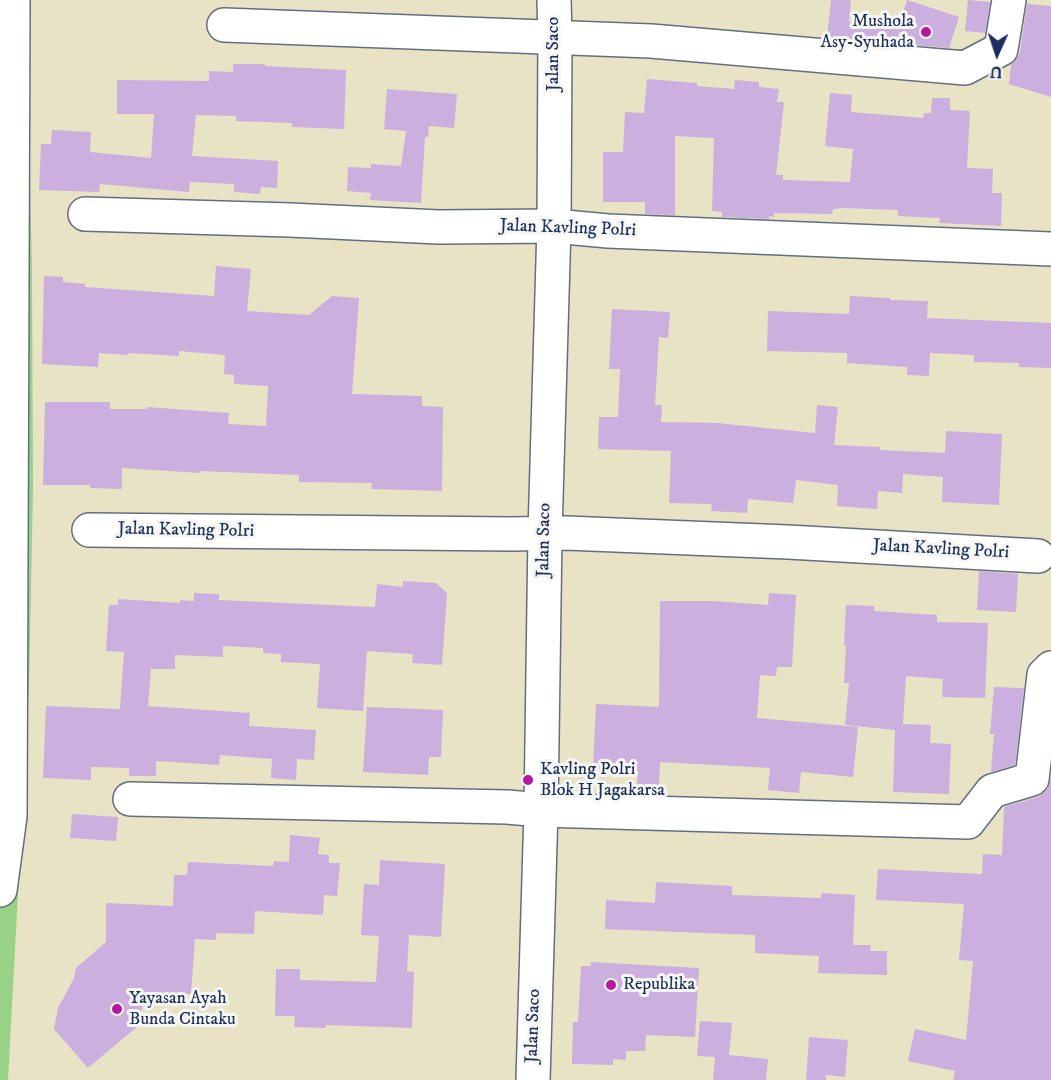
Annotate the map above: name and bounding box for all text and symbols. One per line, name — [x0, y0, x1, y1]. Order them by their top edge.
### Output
place label: Mushola Asy-Syuhada — [820, 11, 914, 54]
street label: Jalan Saco — [543, 17, 565, 91]
north arrow — [967, 24, 1027, 84]
marker: Mushola Asy-Syuhada — [919, 25, 933, 39]
text: U — [989, 62, 1003, 82]
street label: Jalan Kavling Polri — [500, 216, 636, 242]
street label: Jalan Saco — [534, 503, 556, 577]
street label: Jalan Kavling Polri — [118, 519, 254, 543]
street label: Jalan Kavling Polri — [872, 536, 1010, 564]
place label: Kavling Polri Blok H Jagakarsa — [540, 759, 665, 802]
marker: Kavling Polri Blok H Jagakarsa — [521, 773, 535, 787]
place label: Republika — [623, 974, 695, 996]
marker: Republika — [604, 978, 618, 992]
place label: Yayasan Ayah Bunda Cintaku — [129, 988, 236, 1030]
street label: Jalan Saco — [522, 988, 546, 1064]
marker: Yayasan Ayah Bunda Cintaku — [110, 1002, 124, 1016]

